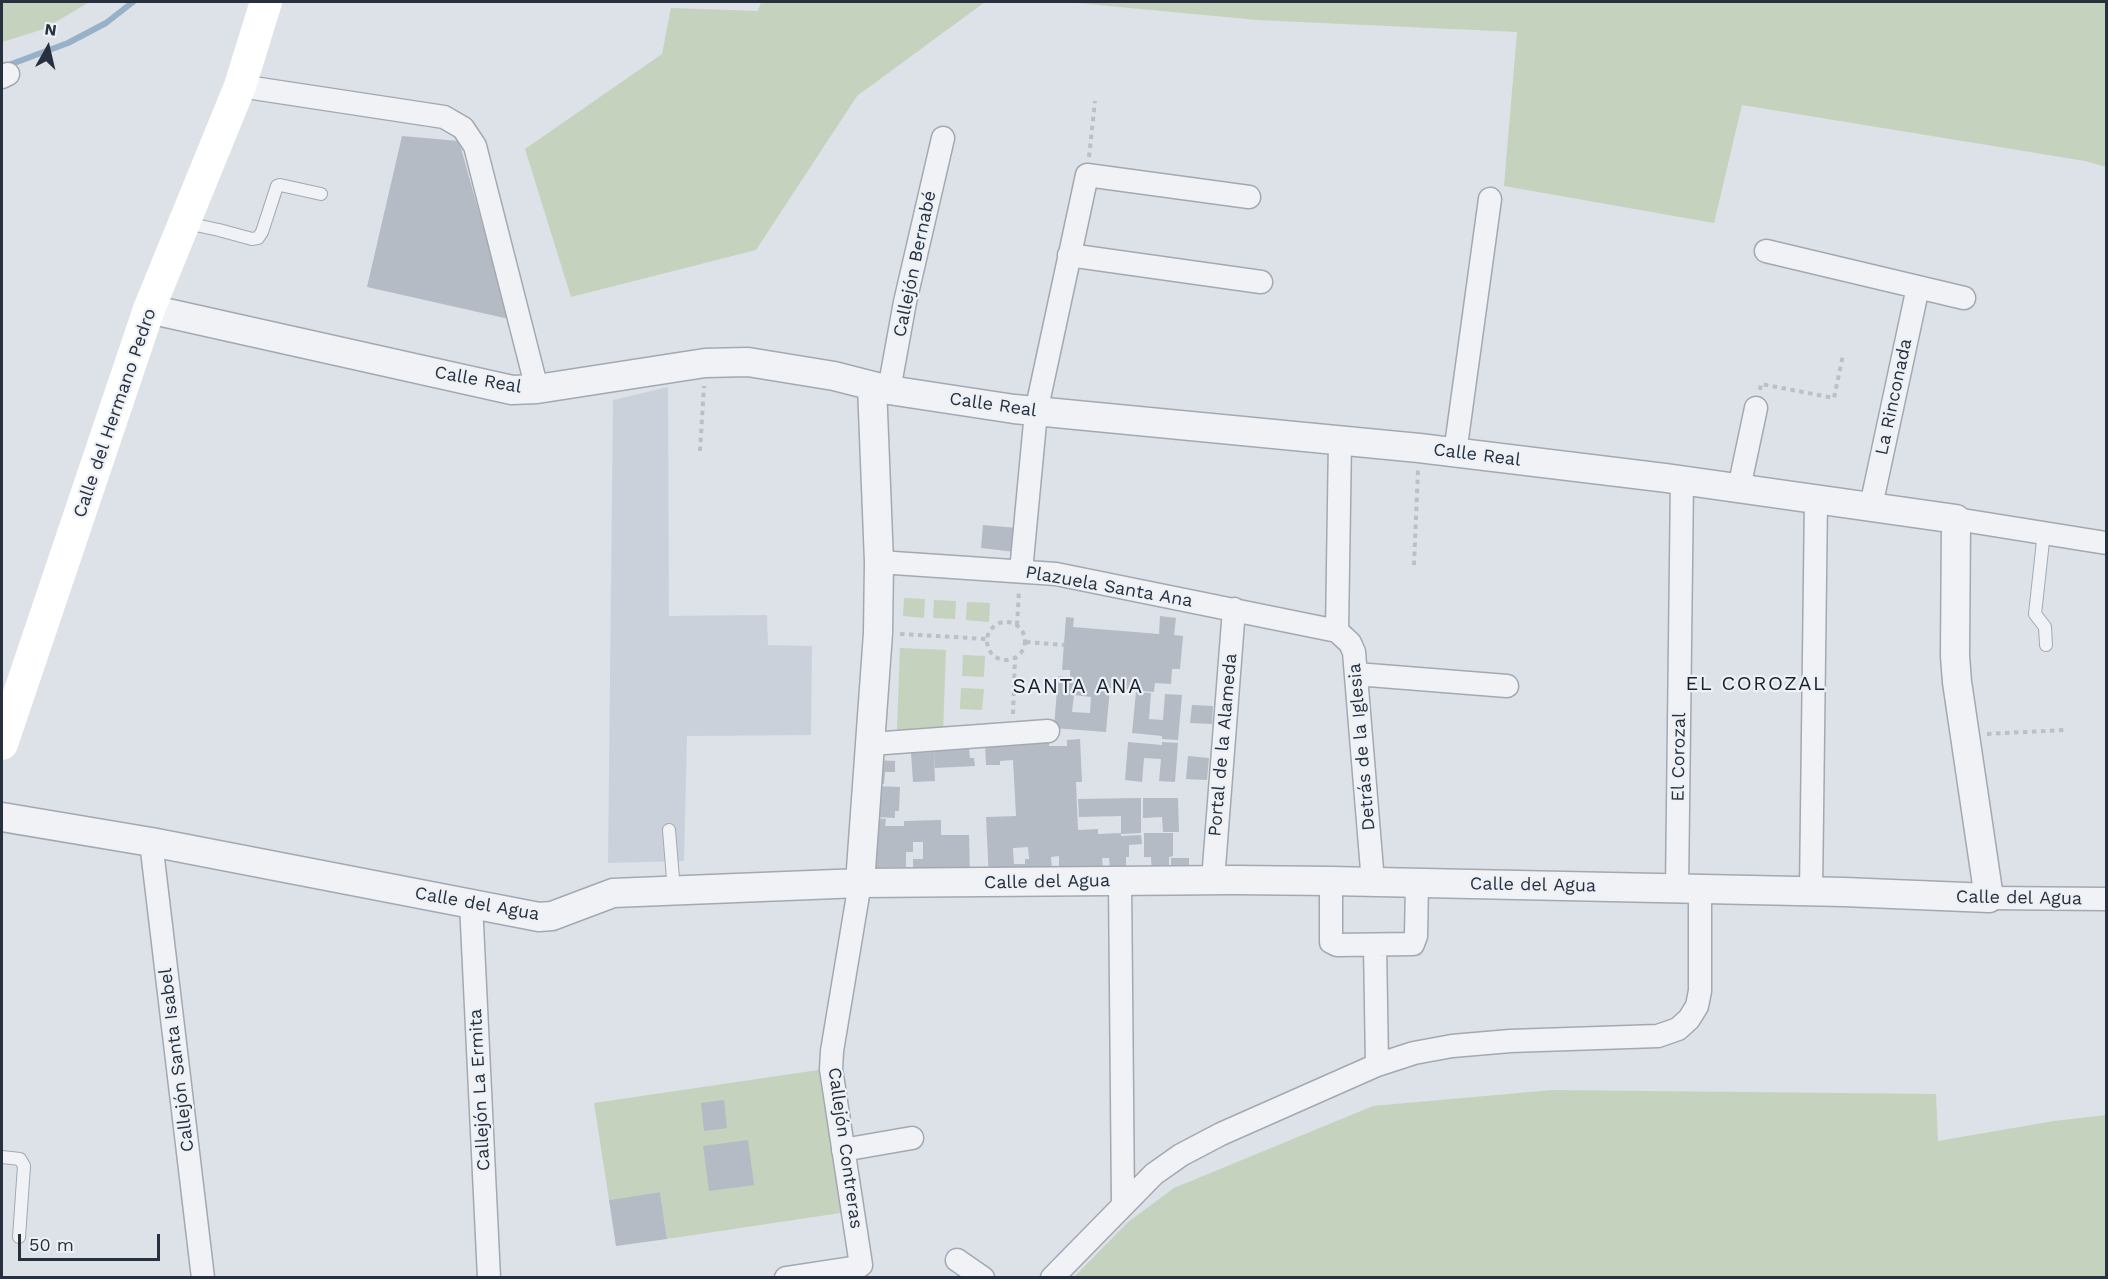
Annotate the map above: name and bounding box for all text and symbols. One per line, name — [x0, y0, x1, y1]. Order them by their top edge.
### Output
north arrow — [18, 18, 78, 78]
text: N — [43, 19, 58, 40]
street label: Callejón Bernabé — [889, 189, 941, 339]
street label: Calle del Hermano Pedro — [69, 305, 161, 521]
street label: La Rinconada — [1871, 337, 1917, 457]
street label: Calle Real — [433, 362, 523, 398]
street label: Calle Real — [948, 388, 1038, 422]
street label: Calle Real — [1432, 439, 1522, 471]
street label: Plazuela Santa Ana — [1024, 562, 1194, 612]
street label: Portal de la Alameda — [1204, 652, 1242, 838]
street label: Detrás de la Iglesia — [1344, 662, 1380, 832]
district label: EL COROZAL — [1686, 672, 1826, 696]
district label: SANTA ANA — [1013, 674, 1143, 700]
street label: El Corozal — [1667, 712, 1691, 802]
street label: Calle del Agua — [984, 870, 1110, 894]
street label: Calle del Agua — [1470, 873, 1596, 897]
street label: Calle del Agua — [413, 882, 541, 926]
street label: Calle del Agua — [1956, 886, 2082, 910]
street label: Callejón Santa Isabel — [155, 967, 199, 1153]
street label: Callejón La Ermita — [465, 1008, 495, 1172]
street label: Callejón Contreras — [823, 1066, 867, 1230]
scale bar — [21, 1222, 164, 1260]
text: 50 m — [29, 1234, 74, 1255]

